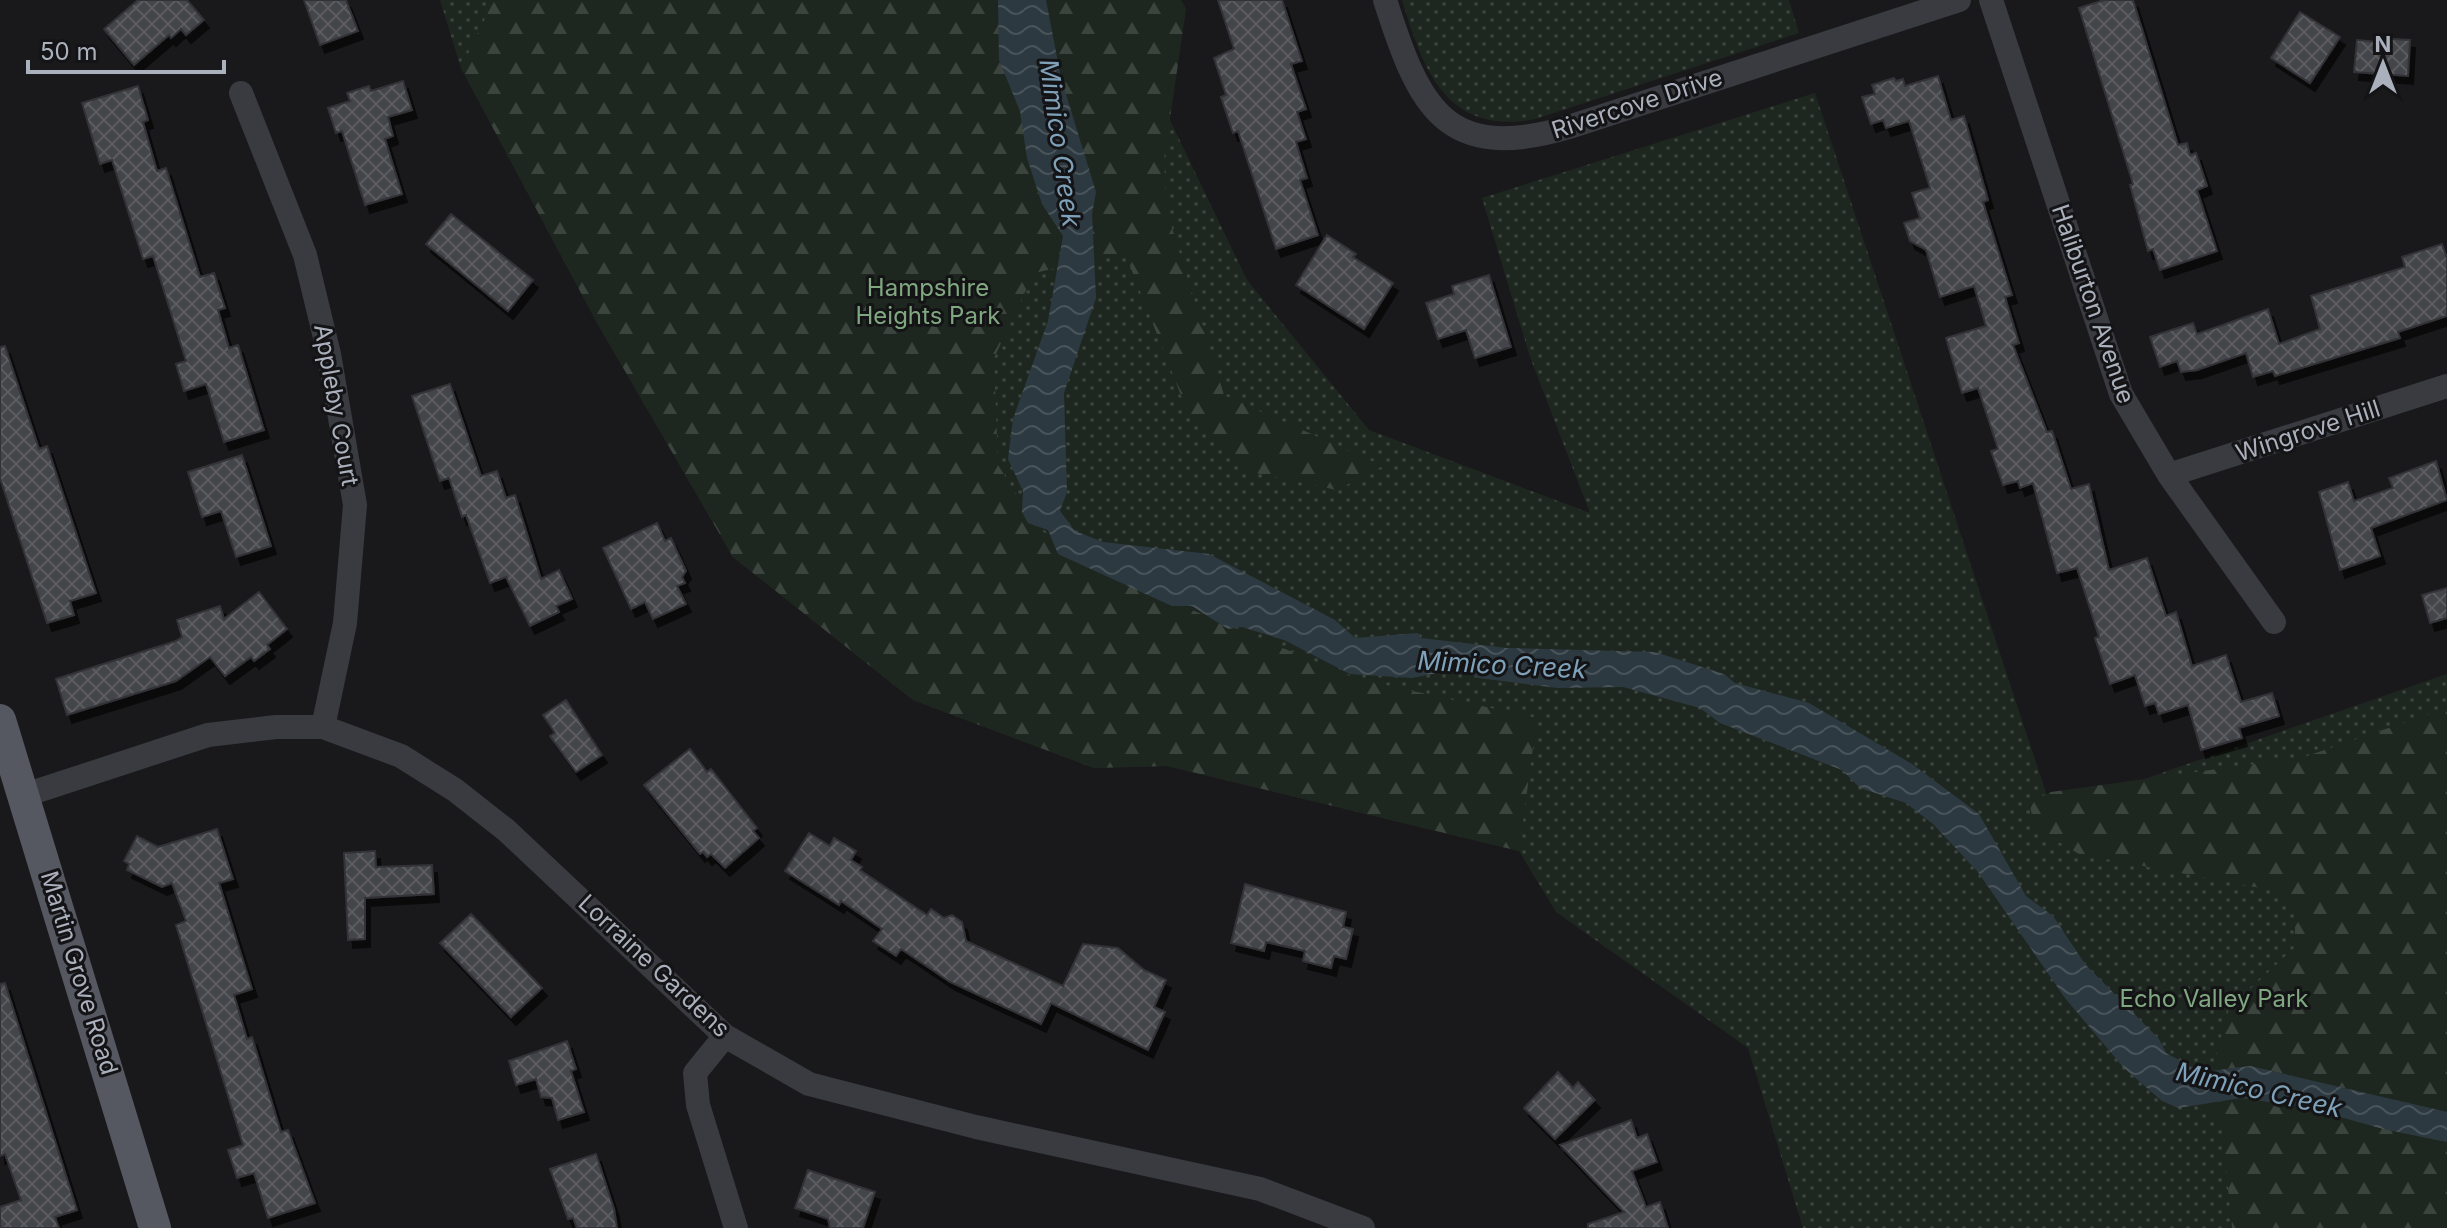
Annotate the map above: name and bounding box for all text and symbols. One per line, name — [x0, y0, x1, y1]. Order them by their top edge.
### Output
scale bar — [28, 24, 224, 74]
north arrow — [2343, 24, 2423, 104]
text: N — [2375, 31, 2391, 57]
text: 50 m — [40, 37, 98, 66]
water label: Mimico Creek — [1033, 57, 1088, 230]
street label: Rivercove Drive — [1548, 62, 1726, 145]
street label: Haliburton Avenue — [2046, 201, 2141, 407]
park label: Hampshire Heights Park — [856, 273, 1000, 330]
street label: Appleby Court — [308, 322, 365, 488]
street label: Wingrove Hill — [2232, 394, 2384, 467]
water label: Mimico Creek — [1417, 645, 1588, 684]
street label: Martin Grove Road — [35, 868, 124, 1078]
street label: Lorraine Gardens — [573, 888, 736, 1043]
park label: Echo Valley Park — [2119, 984, 2309, 1013]
water label: Mimico Creek — [2173, 1055, 2346, 1124]

